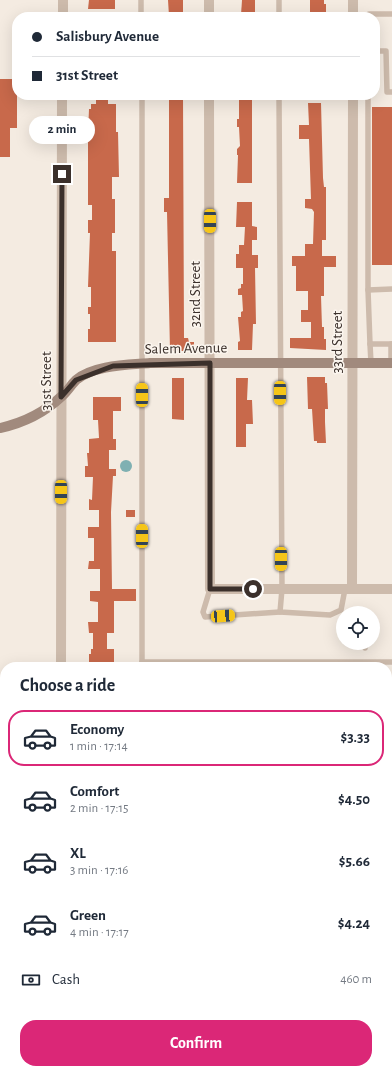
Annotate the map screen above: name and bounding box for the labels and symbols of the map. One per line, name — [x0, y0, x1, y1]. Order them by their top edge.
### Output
callout: 2 min — [29, 116, 95, 144]
route end — [53, 165, 71, 183]
car — [204, 209, 216, 233]
street label: 32nd Street — [188, 261, 203, 327]
street label: 33rd Street — [330, 310, 345, 373]
street label: Salem Avenue — [145, 340, 227, 357]
street label: 31st Street — [39, 351, 54, 411]
car — [274, 381, 286, 405]
car — [136, 383, 148, 407]
car — [55, 480, 67, 504]
car — [136, 524, 148, 548]
car — [275, 547, 287, 571]
route start — [244, 580, 262, 598]
car — [211, 609, 235, 623]

